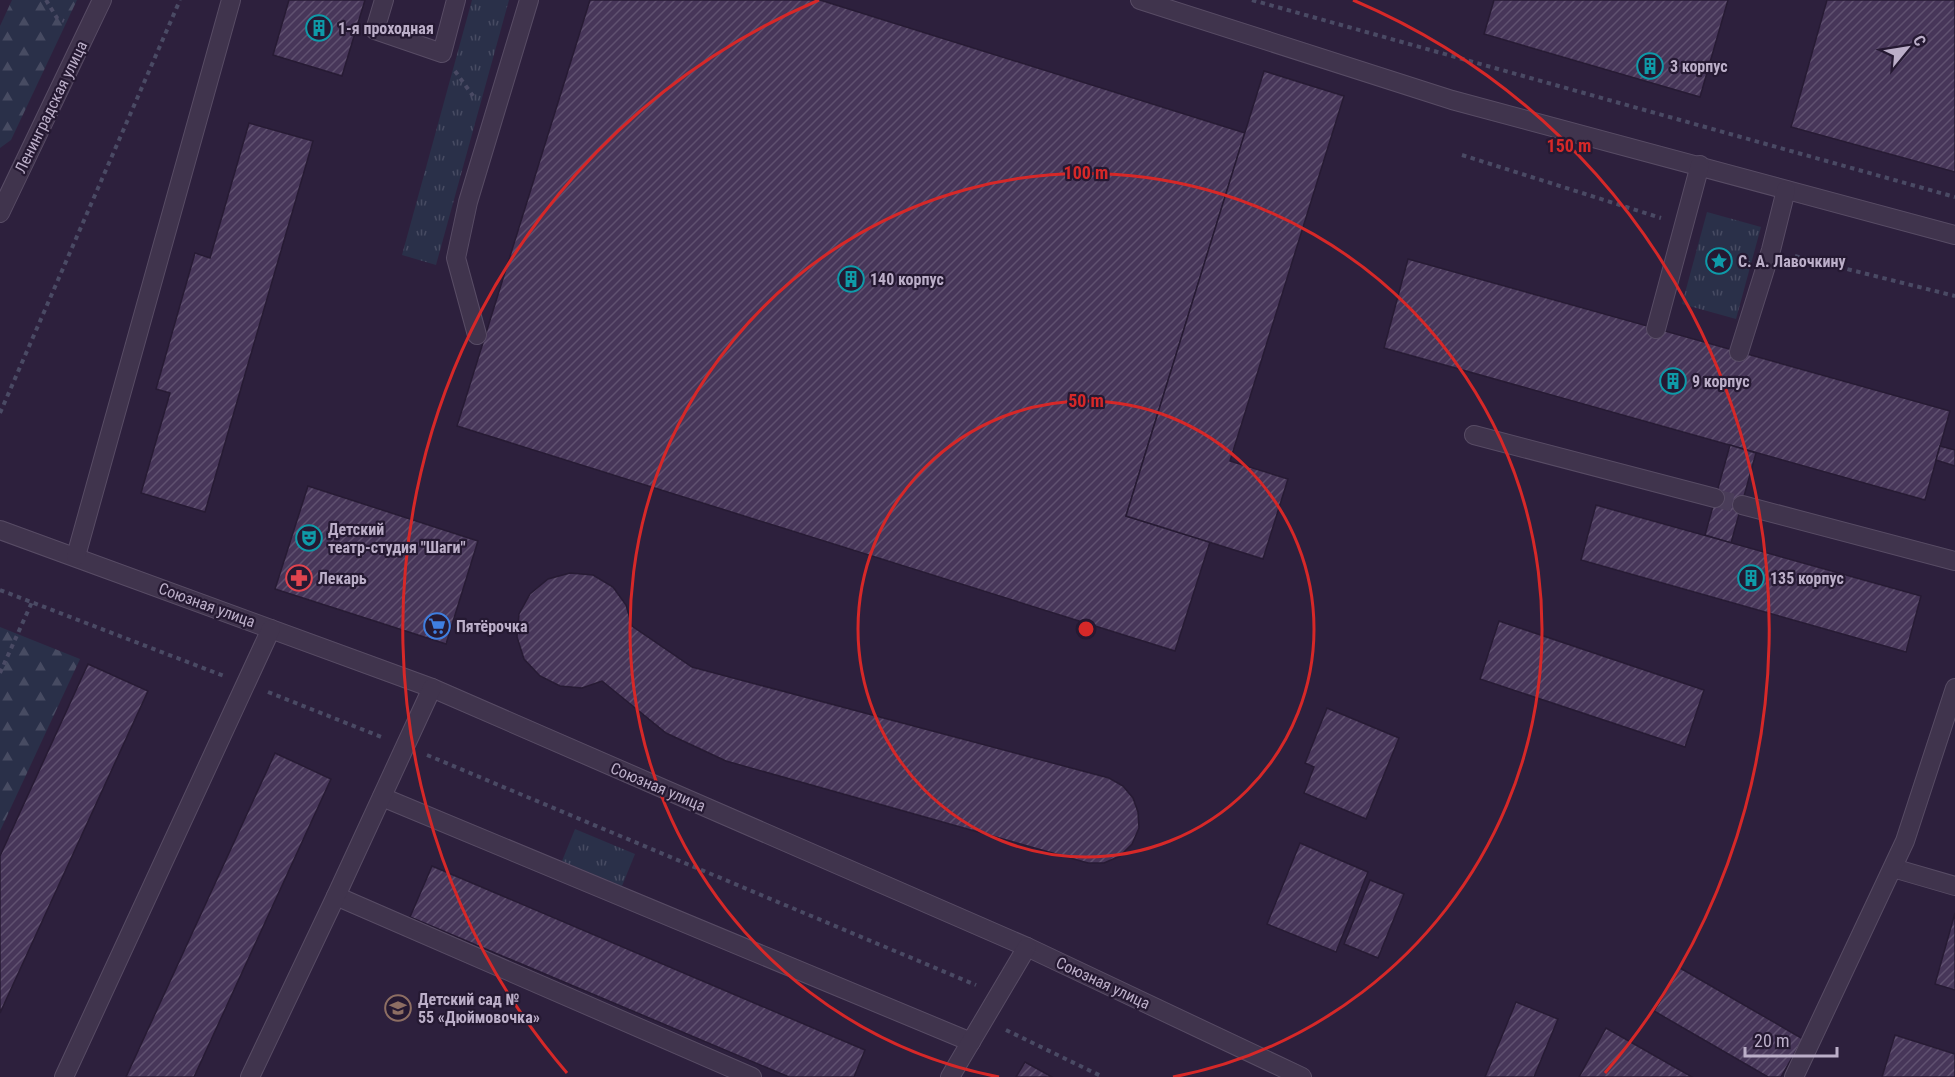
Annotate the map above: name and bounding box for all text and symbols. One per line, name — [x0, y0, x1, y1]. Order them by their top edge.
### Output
building icon: 1-я проходная — [304, 13, 334, 43]
north arrow — [1877, 18, 1937, 78]
place label: 1-я проходная — [338, 19, 434, 38]
text: С — [1909, 32, 1930, 49]
street label: Ленинградская улица — [11, 38, 91, 176]
building icon: 3 корпус — [1635, 51, 1665, 81]
place label: 3 корпус — [1670, 57, 1728, 76]
text: 150 m — [1547, 135, 1591, 156]
text: 100 m — [1064, 162, 1108, 183]
place icon: С. А. Лавочкину — [1704, 246, 1734, 276]
place label: С. А. Лавочкину — [1738, 252, 1846, 271]
building icon: 140 корпус — [836, 264, 866, 294]
place label: 140 корпус — [870, 270, 944, 289]
building icon: 9 корпус — [1658, 366, 1688, 396]
place label: 9 корпус — [1692, 372, 1750, 391]
text: 50 m — [1068, 390, 1104, 411]
place label: Детский театр-студия "Шаги" — [328, 520, 466, 557]
theatre icon: Детский театр-студия "Шаги" — [294, 523, 324, 553]
pharmacy icon: Лекарь — [284, 563, 314, 593]
building icon: 135 корпус — [1736, 563, 1766, 593]
place label: Лекарь — [318, 569, 367, 588]
place label: 135 корпус — [1770, 569, 1844, 588]
street label: Союзная улица — [156, 579, 258, 631]
supermarket icon: Пятёрочка — [422, 611, 452, 641]
place label: Пятёрочка — [456, 617, 528, 636]
centre of rings — [1076, 619, 1096, 639]
street label: Союзная улица — [608, 758, 708, 816]
street label: Союзная улица — [1053, 953, 1153, 1013]
place label: Детский сад № 55 «Дюймовочка» — [418, 990, 540, 1027]
school or university icon: Детский сад № 55 «Дюймовочка» — [383, 993, 413, 1023]
scale bar — [1745, 1020, 1836, 1058]
text: 20 m — [1754, 1030, 1789, 1051]

